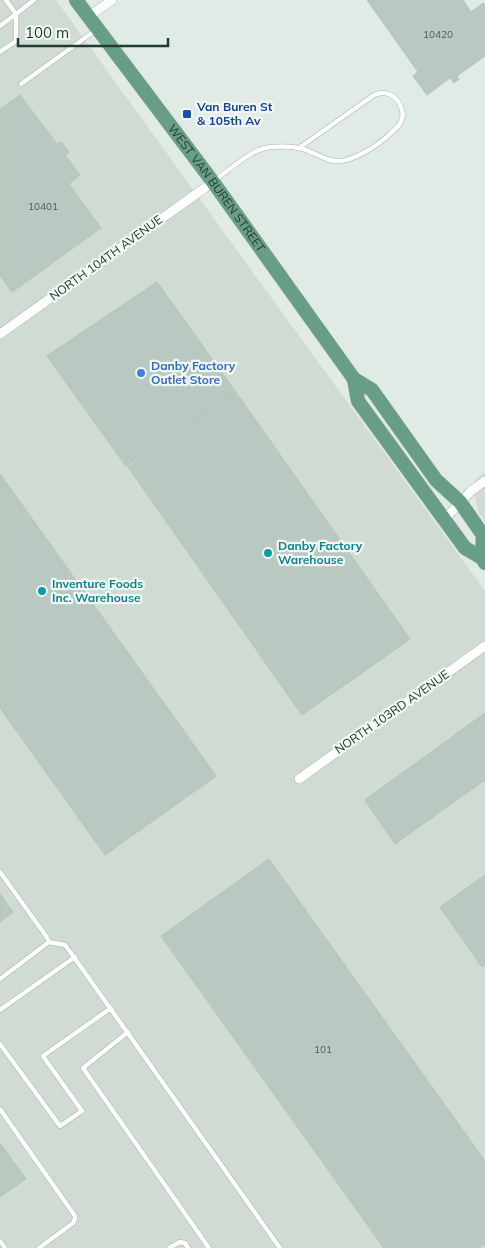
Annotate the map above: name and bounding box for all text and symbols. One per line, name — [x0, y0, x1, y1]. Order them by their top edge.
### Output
scale bar — [18, 15, 168, 47]
text: 100 m — [25, 23, 69, 42]
house number: 10420 — [423, 28, 453, 41]
place label: Van Buren St & 105th Av — [196, 99, 273, 128]
marker: Van Buren St & 105th Av — [181, 108, 193, 120]
street label: WEST VAN BUREN STREET — [165, 121, 269, 256]
house number: 10401 — [28, 200, 58, 213]
street label: NORTH 104TH AVENUE — [47, 212, 165, 303]
place label: Danby Factory Outlet Store — [151, 358, 236, 387]
marker: Danby Factory Outlet Store — [135, 367, 147, 379]
place label: Danby Factory Warehouse — [278, 538, 363, 567]
marker: Danby Factory Warehouse — [262, 547, 274, 559]
place label: Inventure Foods Inc. Warehouse — [52, 576, 143, 605]
marker: Inventure Foods Inc. Warehouse — [36, 585, 48, 597]
street label: NORTH 103RD AVENUE — [332, 666, 452, 757]
house number: 101 — [314, 1043, 332, 1056]

